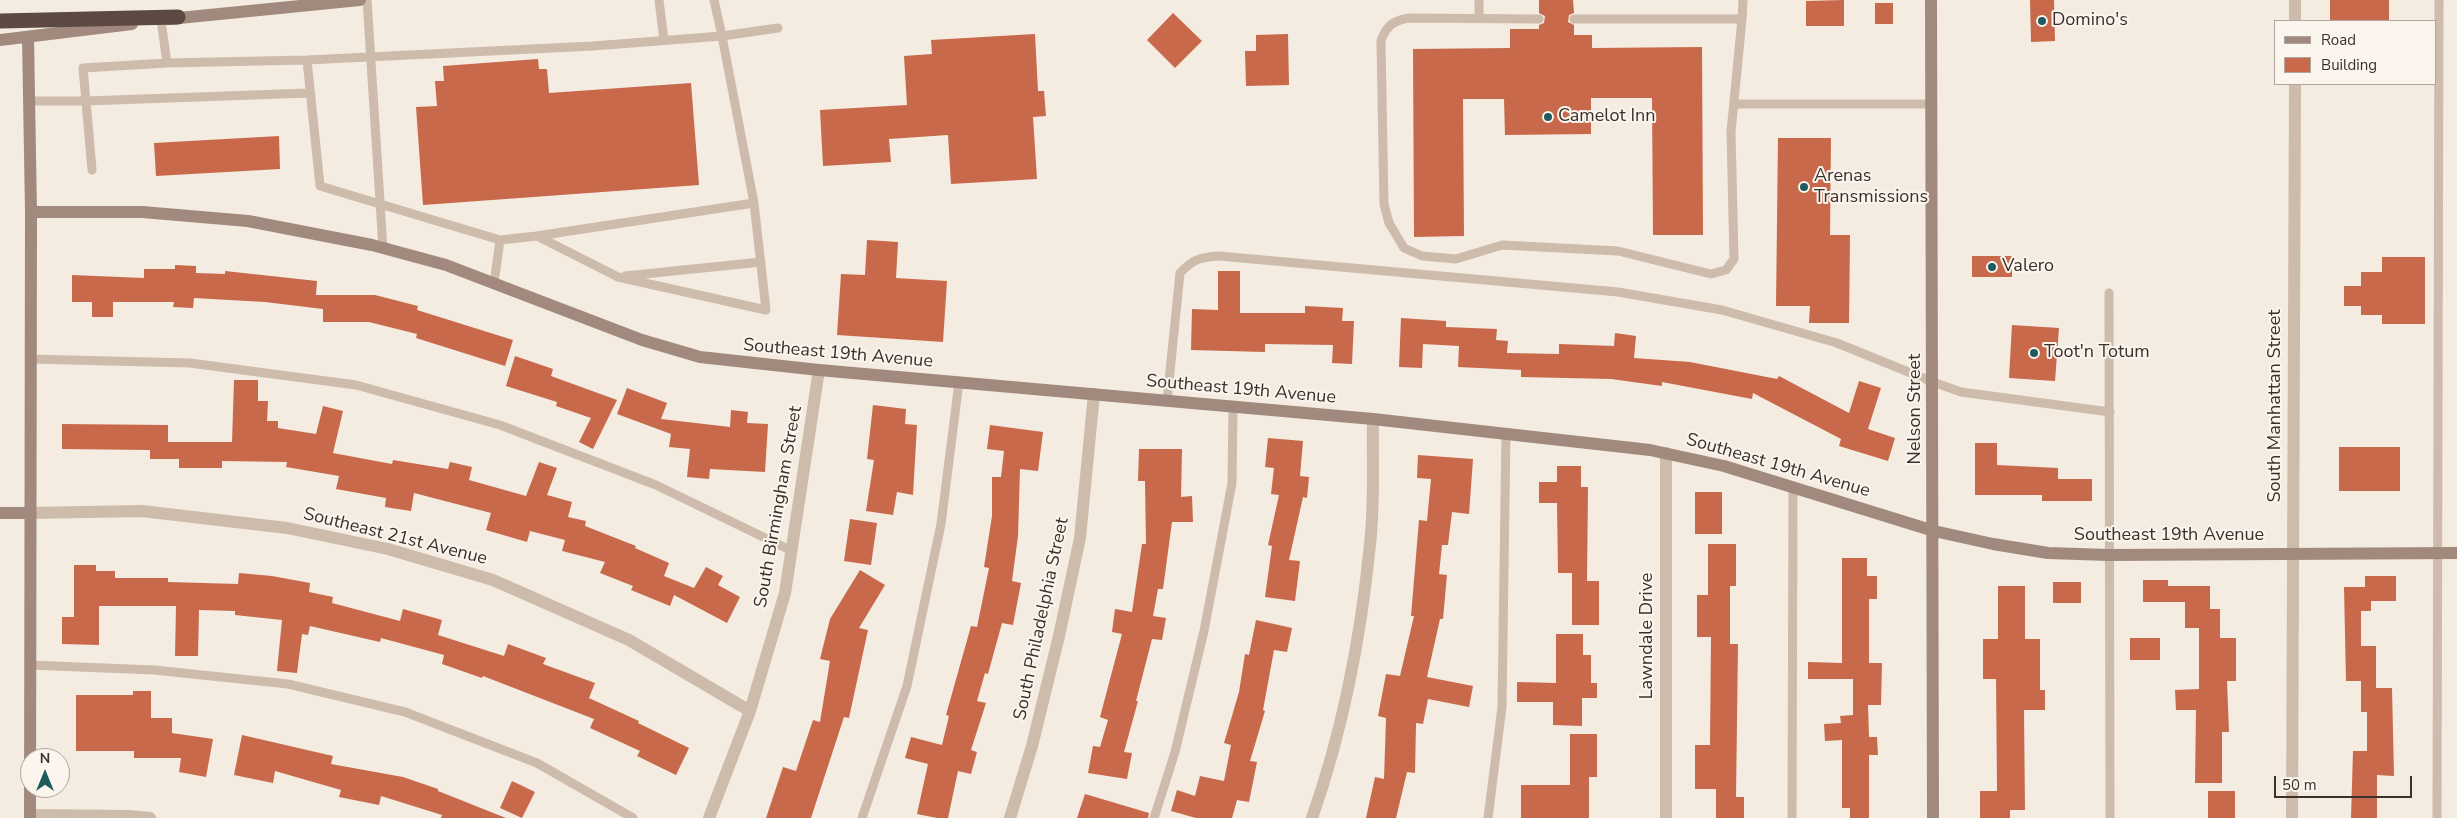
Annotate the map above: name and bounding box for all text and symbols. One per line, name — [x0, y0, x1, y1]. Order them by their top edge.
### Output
place label: Domino's — [2052, 10, 2128, 32]
marker: Domino's — [2036, 15, 2048, 27]
legend — [2274, 20, 2437, 85]
text: Road — [2321, 30, 2356, 50]
text: Building — [2321, 55, 2377, 75]
place label: Camelot Inn — [1558, 106, 1655, 128]
marker: Camelot Inn — [1542, 111, 1554, 123]
place label: Arenas Transmissions — [1814, 166, 1928, 208]
marker: Arenas Transmissions — [1798, 181, 1810, 193]
place label: Valero — [2002, 256, 2054, 278]
marker: Valero — [1986, 261, 1998, 273]
street label: South Manhattan Street — [2265, 309, 2287, 503]
street label: Southeast 19th Avenue — [742, 335, 934, 373]
place label: Toot'n Totum — [2044, 342, 2150, 364]
marker: Toot'n Totum — [2028, 347, 2040, 359]
street label: Nelson Street — [1905, 354, 1927, 464]
street label: Southeast 19th Avenue — [1145, 371, 1337, 409]
street label: South Birmingham Street — [751, 404, 807, 610]
street label: Southeast 19th Avenue — [1684, 429, 1872, 503]
street label: Southeast 21st Avenue — [301, 504, 489, 570]
street label: South Philadelphia Street — [1010, 516, 1074, 722]
street label: Southeast 19th Avenue — [2074, 525, 2264, 547]
street label: Lawndale Drive — [1637, 573, 1659, 699]
north arrow — [20, 748, 70, 798]
text: N — [40, 749, 50, 768]
scale bar — [2277, 766, 2414, 798]
text: 50 m — [2282, 775, 2317, 795]

